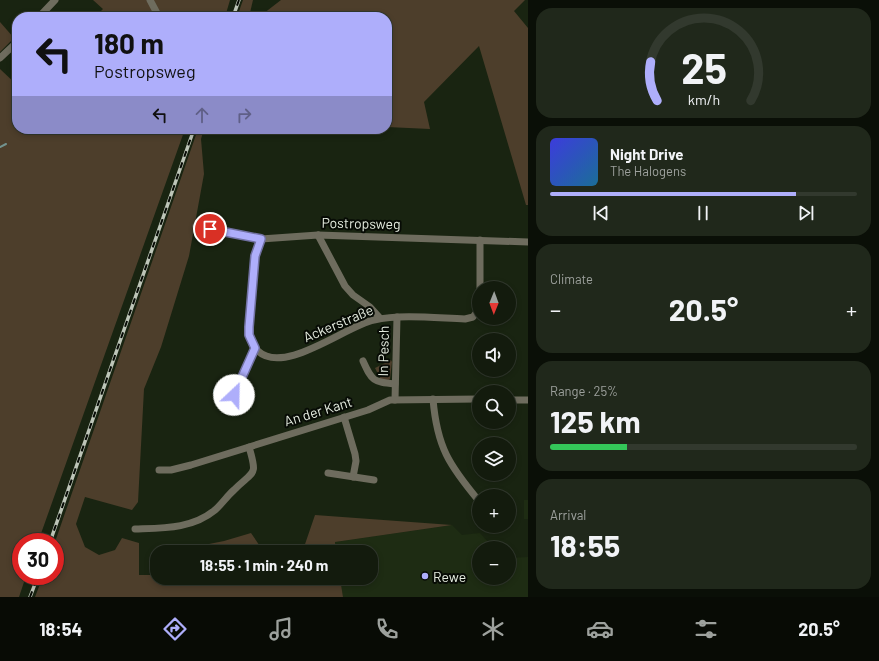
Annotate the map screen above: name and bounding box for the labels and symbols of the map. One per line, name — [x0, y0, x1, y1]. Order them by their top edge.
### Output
pin — [193, 212, 227, 246]
street label: Postropsweg — [321, 214, 401, 232]
north arrow — [472, 281, 516, 325]
street label: Ackerstraße — [301, 301, 375, 345]
street label: In Pesch — [374, 325, 392, 377]
position arrow — [213, 374, 255, 416]
street label: An der Kant — [282, 393, 354, 429]
speed limit sign: 30 — [12, 533, 64, 585]
place label: Rewe — [433, 568, 466, 585]
marker: Rewe — [420, 571, 430, 581]

